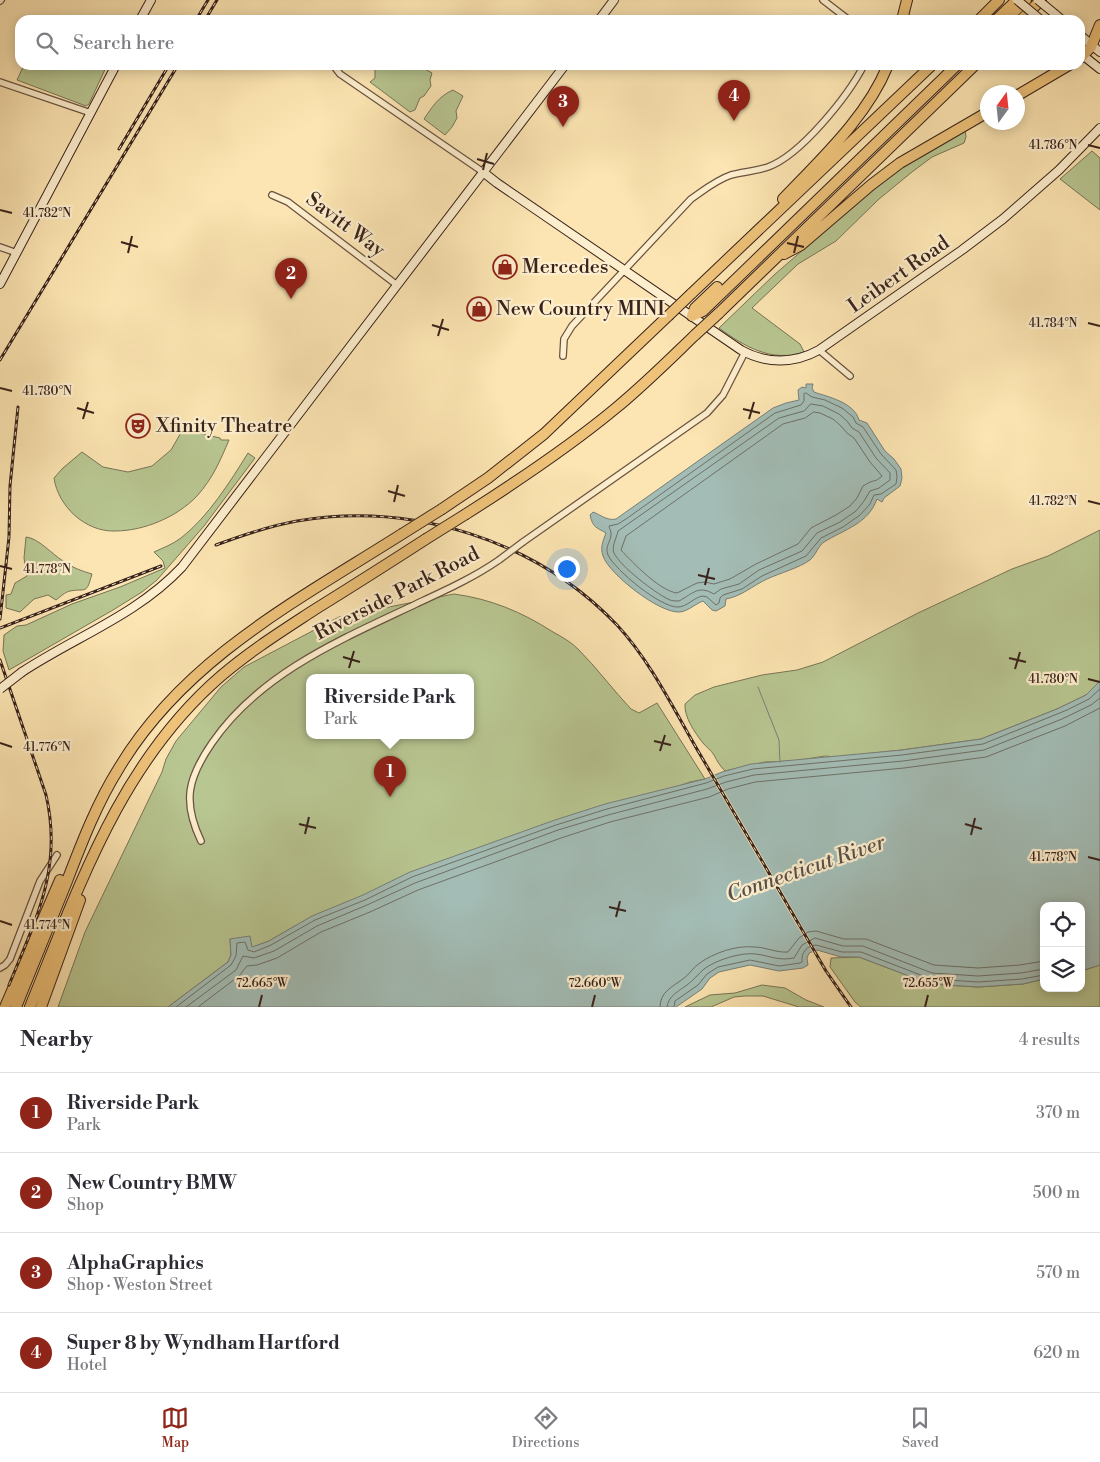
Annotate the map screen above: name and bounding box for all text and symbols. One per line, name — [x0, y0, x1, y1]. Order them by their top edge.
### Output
search box — [15, 15, 1085, 70]
icon: search — [33, 29, 61, 57]
text: Search here — [73, 31, 174, 55]
pin: 4 — [718, 80, 750, 121]
north arrow — [980, 85, 1025, 130]
pin: 3 — [547, 86, 579, 127]
text: 41.786°N — [1029, 138, 1078, 153]
street label: Savitt Way — [301, 187, 390, 263]
text: 41.782°N — [23, 206, 71, 221]
street label: Leibert Road — [843, 230, 955, 319]
shop icon: Mercedes — [492, 254, 518, 280]
place label: Mercedes — [522, 255, 609, 280]
pin: 2 — [275, 258, 307, 299]
shop icon: New Country MINI — [466, 296, 492, 322]
place label: New Country MINI — [496, 297, 665, 322]
text: 41.784°N — [1029, 316, 1078, 331]
text: 41.780°N — [22, 384, 72, 399]
theatre icon: Xfinity Theatre — [125, 413, 151, 439]
place label: Xfinity Theatre — [155, 414, 292, 439]
text: 41.782°N — [1029, 494, 1077, 509]
street label: Riverside Park Road — [310, 541, 484, 646]
your location — [554, 556, 580, 582]
text: 41.778°N — [23, 562, 71, 577]
text: 41.780°N — [1028, 672, 1078, 687]
popup — [306, 674, 474, 739]
text: Riverside Park — [324, 685, 456, 709]
text: Park — [324, 709, 357, 729]
text: 41.776°N — [23, 740, 71, 755]
pin: 1 — [374, 756, 406, 797]
water label: Connecticut River — [723, 829, 890, 908]
text: 41.778°N — [1029, 850, 1077, 865]
map controls — [1040, 902, 1085, 992]
button: locate — [1040, 902, 1085, 947]
text: 41.774°N — [23, 918, 71, 933]
button: layers — [1040, 947, 1085, 992]
text: 72.665°W — [236, 976, 289, 991]
text: 72.660°W — [568, 976, 623, 991]
text: 72.655°W — [902, 976, 955, 991]
text: Nearby — [20, 1027, 93, 1053]
text: 4 results — [1019, 1030, 1080, 1050]
text: Riverside Park — [67, 1091, 199, 1115]
text: 1 — [32, 1103, 40, 1123]
text: 370 m — [1036, 1103, 1080, 1123]
text: Park — [67, 1115, 100, 1135]
text: New Country BMW — [67, 1171, 237, 1195]
text: 2 — [31, 1183, 41, 1203]
text: 500 m — [1033, 1183, 1080, 1203]
text: Shop — [67, 1195, 104, 1215]
text: AlphaGraphics — [67, 1251, 204, 1275]
text: 3 — [31, 1263, 41, 1283]
text: 570 m — [1036, 1263, 1080, 1283]
text: Shop · Weston Street — [67, 1275, 213, 1295]
text: Super 8 by Wyndham Hartford — [67, 1331, 340, 1355]
text: 4 — [31, 1343, 41, 1363]
text: 620 m — [1033, 1343, 1080, 1363]
text: Hotel — [67, 1355, 107, 1375]
tab: Map — [161, 1404, 189, 1452]
tab: Directions — [512, 1404, 579, 1452]
tab: Saved — [902, 1404, 939, 1452]

